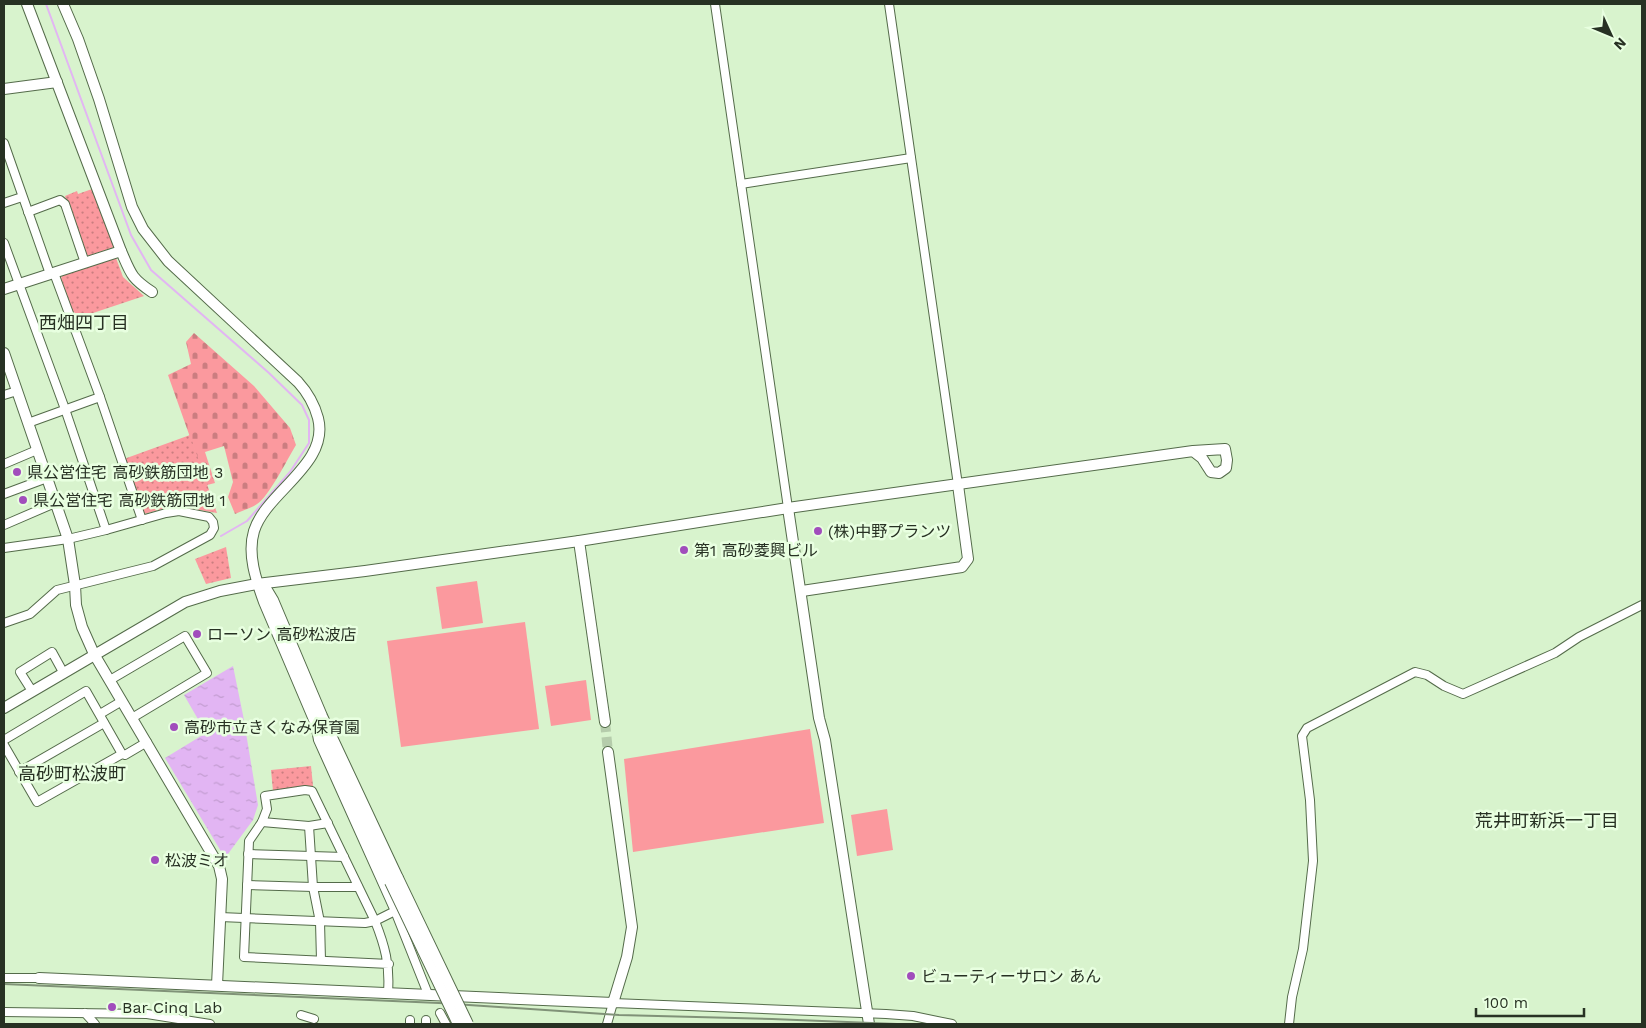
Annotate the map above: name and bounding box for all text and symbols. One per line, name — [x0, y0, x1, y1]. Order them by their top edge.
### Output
north arrow — [1586, 10, 1636, 60]
text: N — [1611, 35, 1630, 53]
district label: 西畑四丁目 — [39, 312, 129, 333]
place label: 県公営住宅 高砂鉄筋団地 3 — [27, 463, 223, 482]
marker: 県公営住宅 高砂鉄筋団地 3 — [11, 466, 23, 478]
place label: 県公営住宅 高砂鉄筋団地 1 — [33, 491, 226, 510]
marker: 県公営住宅 高砂鉄筋団地 1 — [17, 494, 29, 506]
place label: (株)中野プランツ — [828, 522, 951, 541]
marker: (株)中野プランツ — [812, 525, 824, 537]
place label: 第1 高砂菱興ビル — [694, 541, 818, 560]
marker: 第1 高砂菱興ビル — [678, 544, 690, 556]
place label: ローソン 高砂松波店 — [207, 625, 356, 644]
marker: ローソン 高砂松波店 — [191, 628, 203, 640]
place label: 高砂市立きくなみ保育園 — [184, 718, 360, 737]
marker: 高砂市立きくなみ保育園 — [168, 721, 180, 733]
district label: 高砂町松波町 — [18, 763, 126, 784]
district label: 荒井町新浜一丁目 — [1475, 810, 1619, 831]
place label: 松波ミオ — [165, 851, 229, 870]
marker: 松波ミオ — [149, 854, 161, 866]
place label: ビューティーサロン あん — [921, 967, 1101, 986]
marker: ビューティーサロン あん — [905, 970, 917, 982]
scale bar — [1476, 986, 1584, 1018]
text: 100 m — [1484, 994, 1528, 1012]
place label: Bar Cinq Lab — [122, 998, 222, 1017]
marker: Bar Cinq Lab — [106, 1001, 118, 1013]

